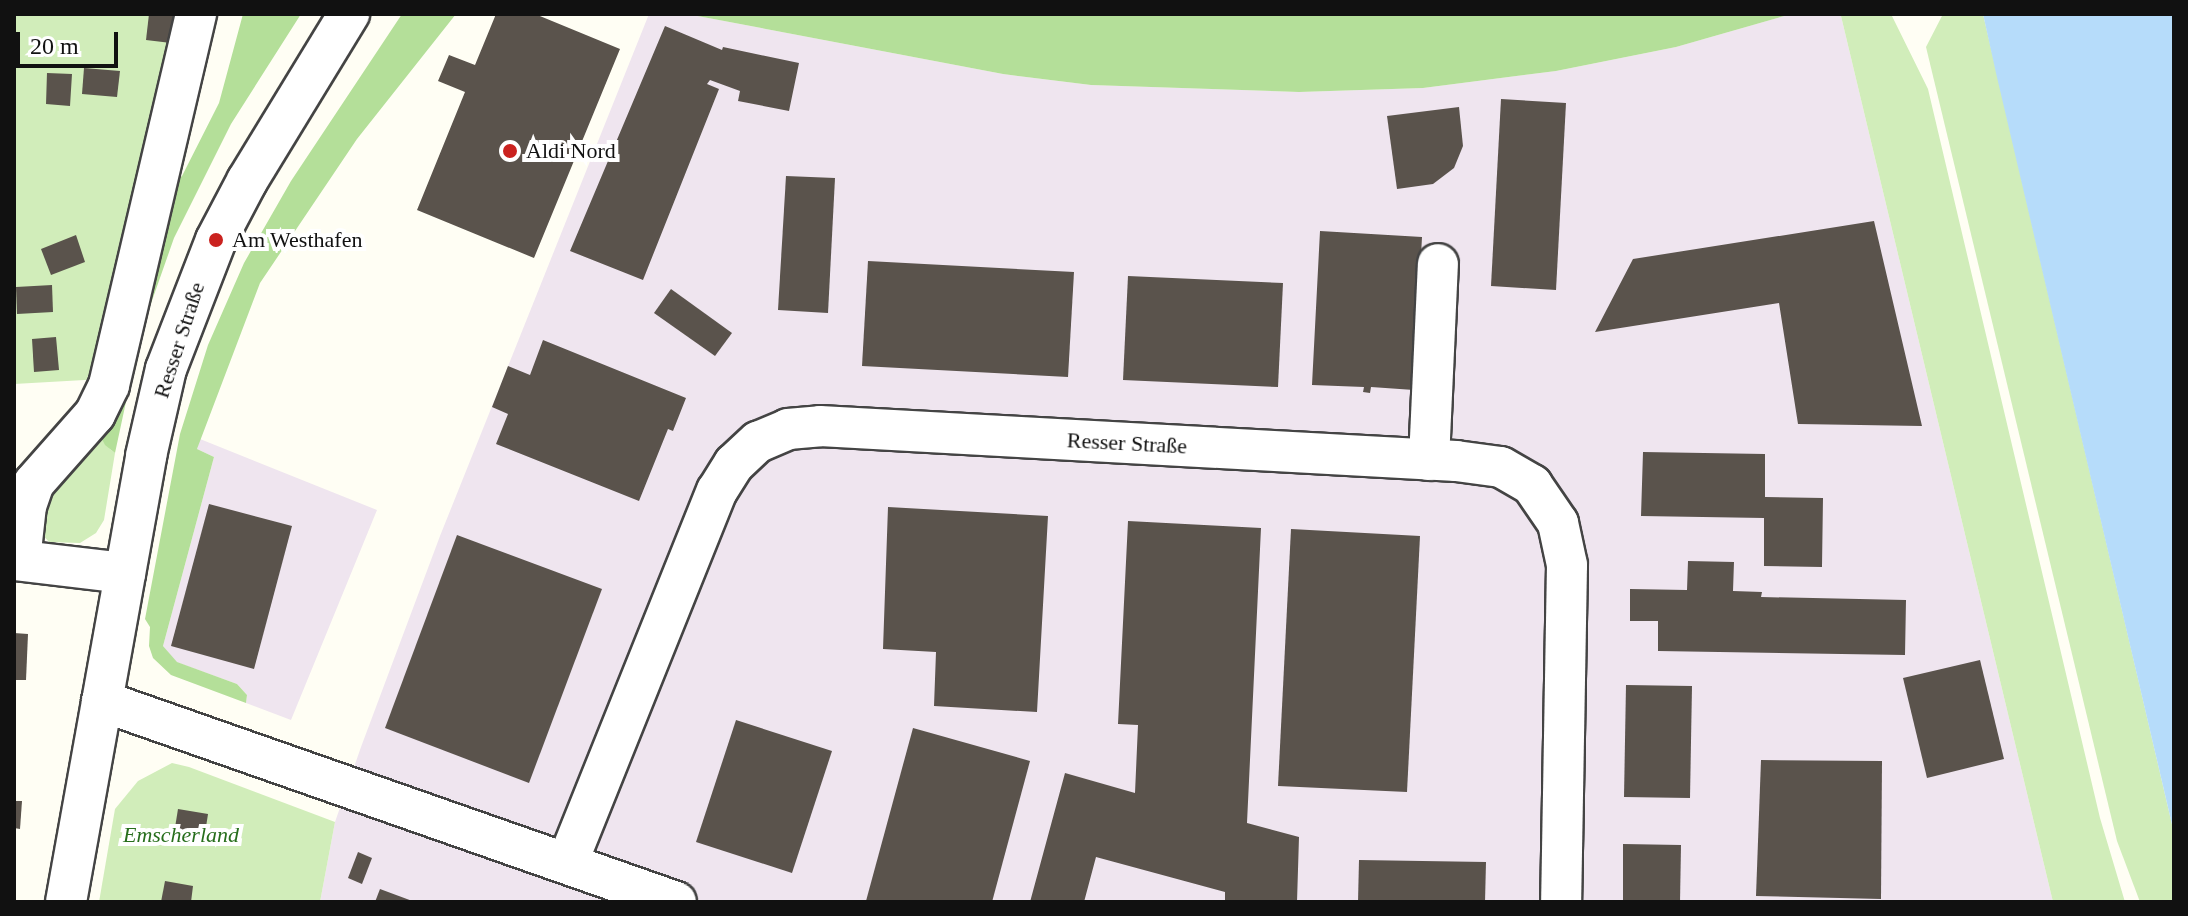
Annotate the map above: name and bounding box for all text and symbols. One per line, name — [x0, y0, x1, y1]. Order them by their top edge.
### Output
scale bar — [20, 16, 122, 66]
text: 20 m — [30, 33, 79, 59]
place label: Aldi Nord — [526, 138, 616, 164]
marker: Aldi Nord — [501, 142, 519, 160]
place label: Am Westhafen — [232, 227, 363, 253]
marker: Am Westhafen — [207, 231, 225, 249]
street label: Resser Straße — [148, 279, 210, 401]
street label: Resser Straße — [1066, 427, 1188, 459]
park label: Emscherland — [123, 822, 239, 848]

